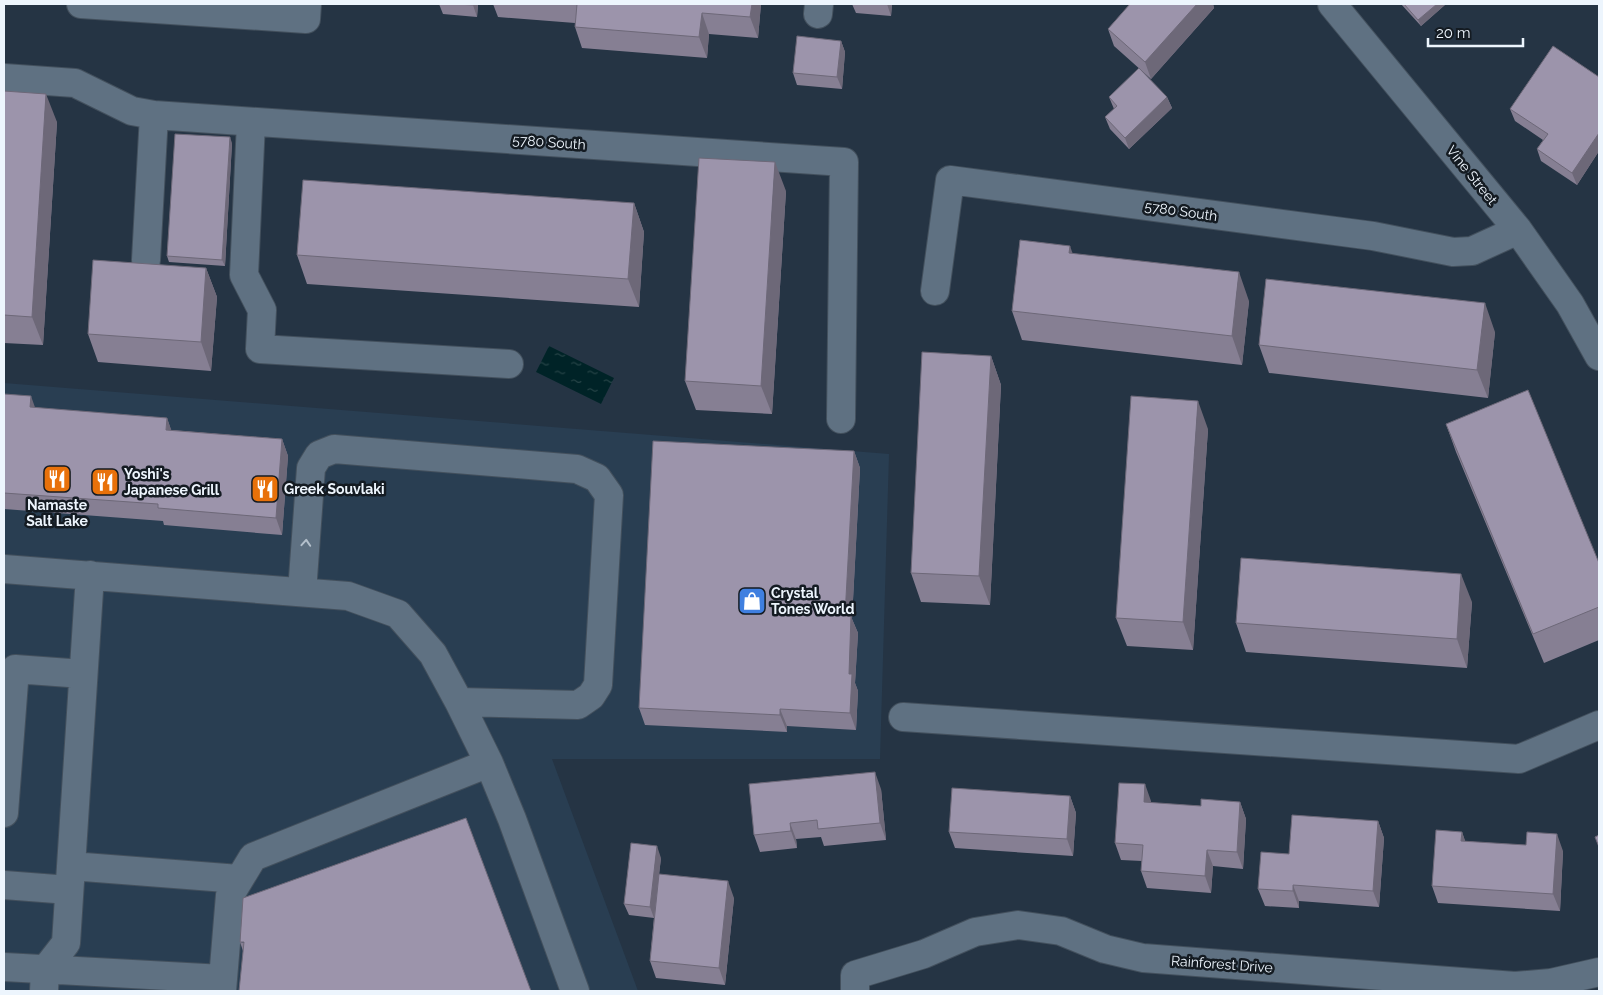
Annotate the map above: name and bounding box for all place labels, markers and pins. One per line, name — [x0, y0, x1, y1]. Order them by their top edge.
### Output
restaurant icon: Namaste Salt Lake — [42, 464, 72, 494]
place label: Yoshi's Japanese Grill — [124, 466, 220, 498]
restaurant icon: Yoshi's Japanese Grill — [90, 467, 120, 497]
restaurant icon: Greek Souvlaki — [250, 474, 280, 504]
place label: Greek Souvlaki — [284, 481, 385, 497]
place label: Namaste Salt Lake — [26, 497, 88, 529]
place label: Crystal Tones World — [771, 585, 855, 617]
shop icon: Crystal Tones World — [737, 586, 767, 616]

